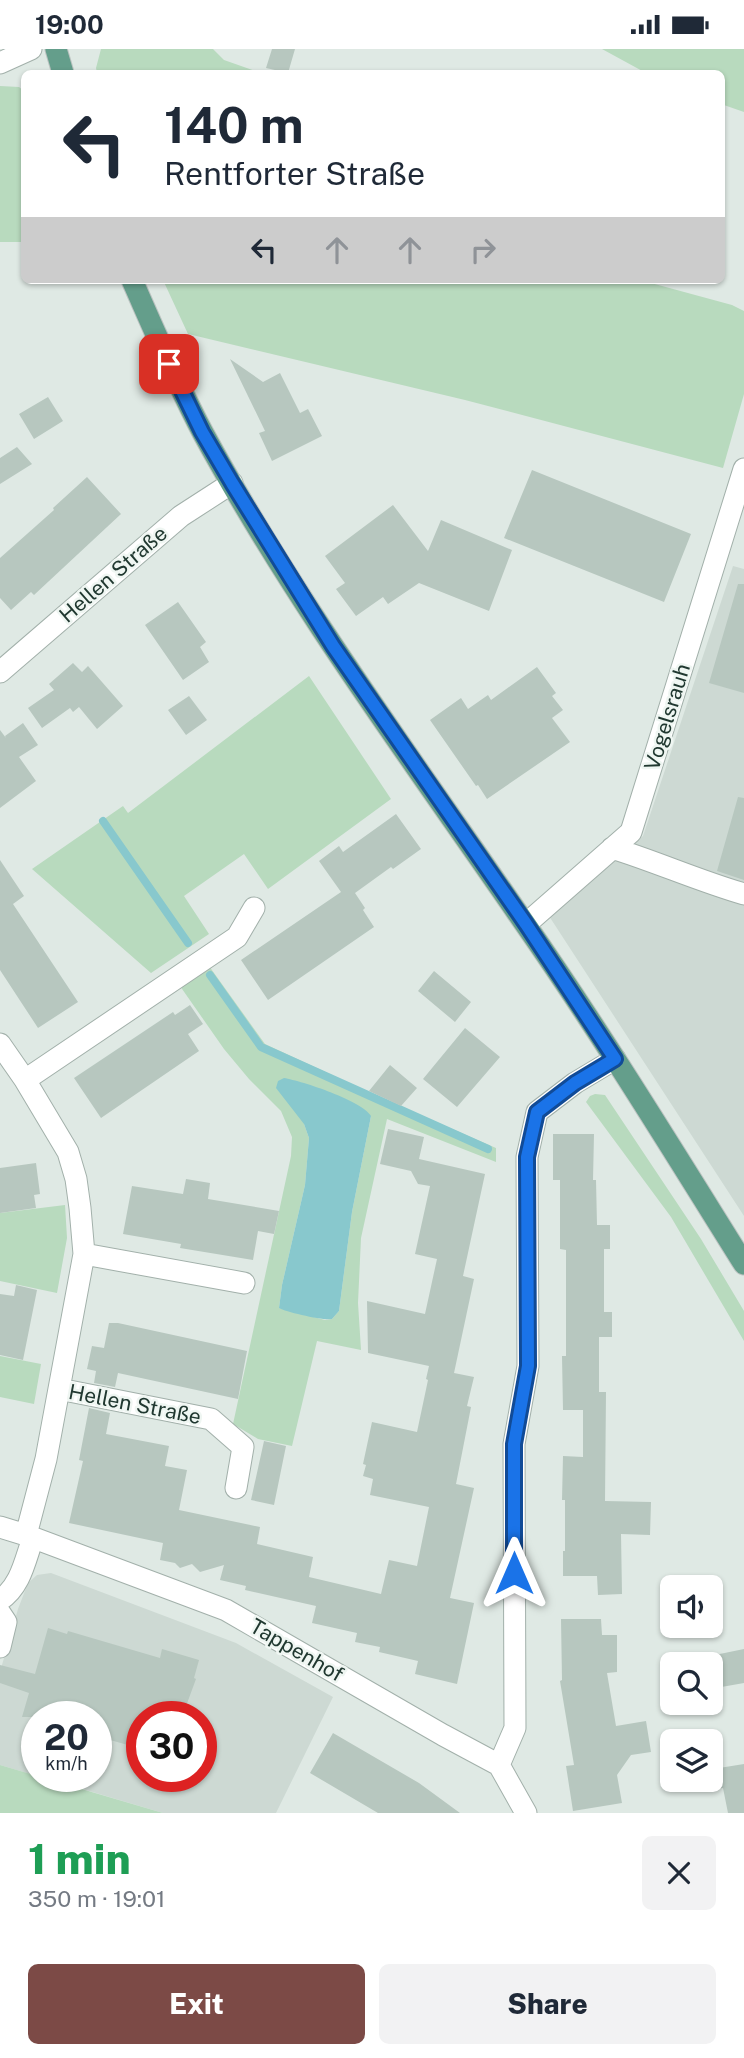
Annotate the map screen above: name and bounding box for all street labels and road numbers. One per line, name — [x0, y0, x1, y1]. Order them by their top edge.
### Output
street label: Hellen Straße — [54, 520, 172, 628]
street label: Vogelsrauh — [639, 661, 695, 773]
street label: Hellen Straße — [67, 1379, 203, 1429]
street label: Tappenhof — [246, 1613, 348, 1687]

